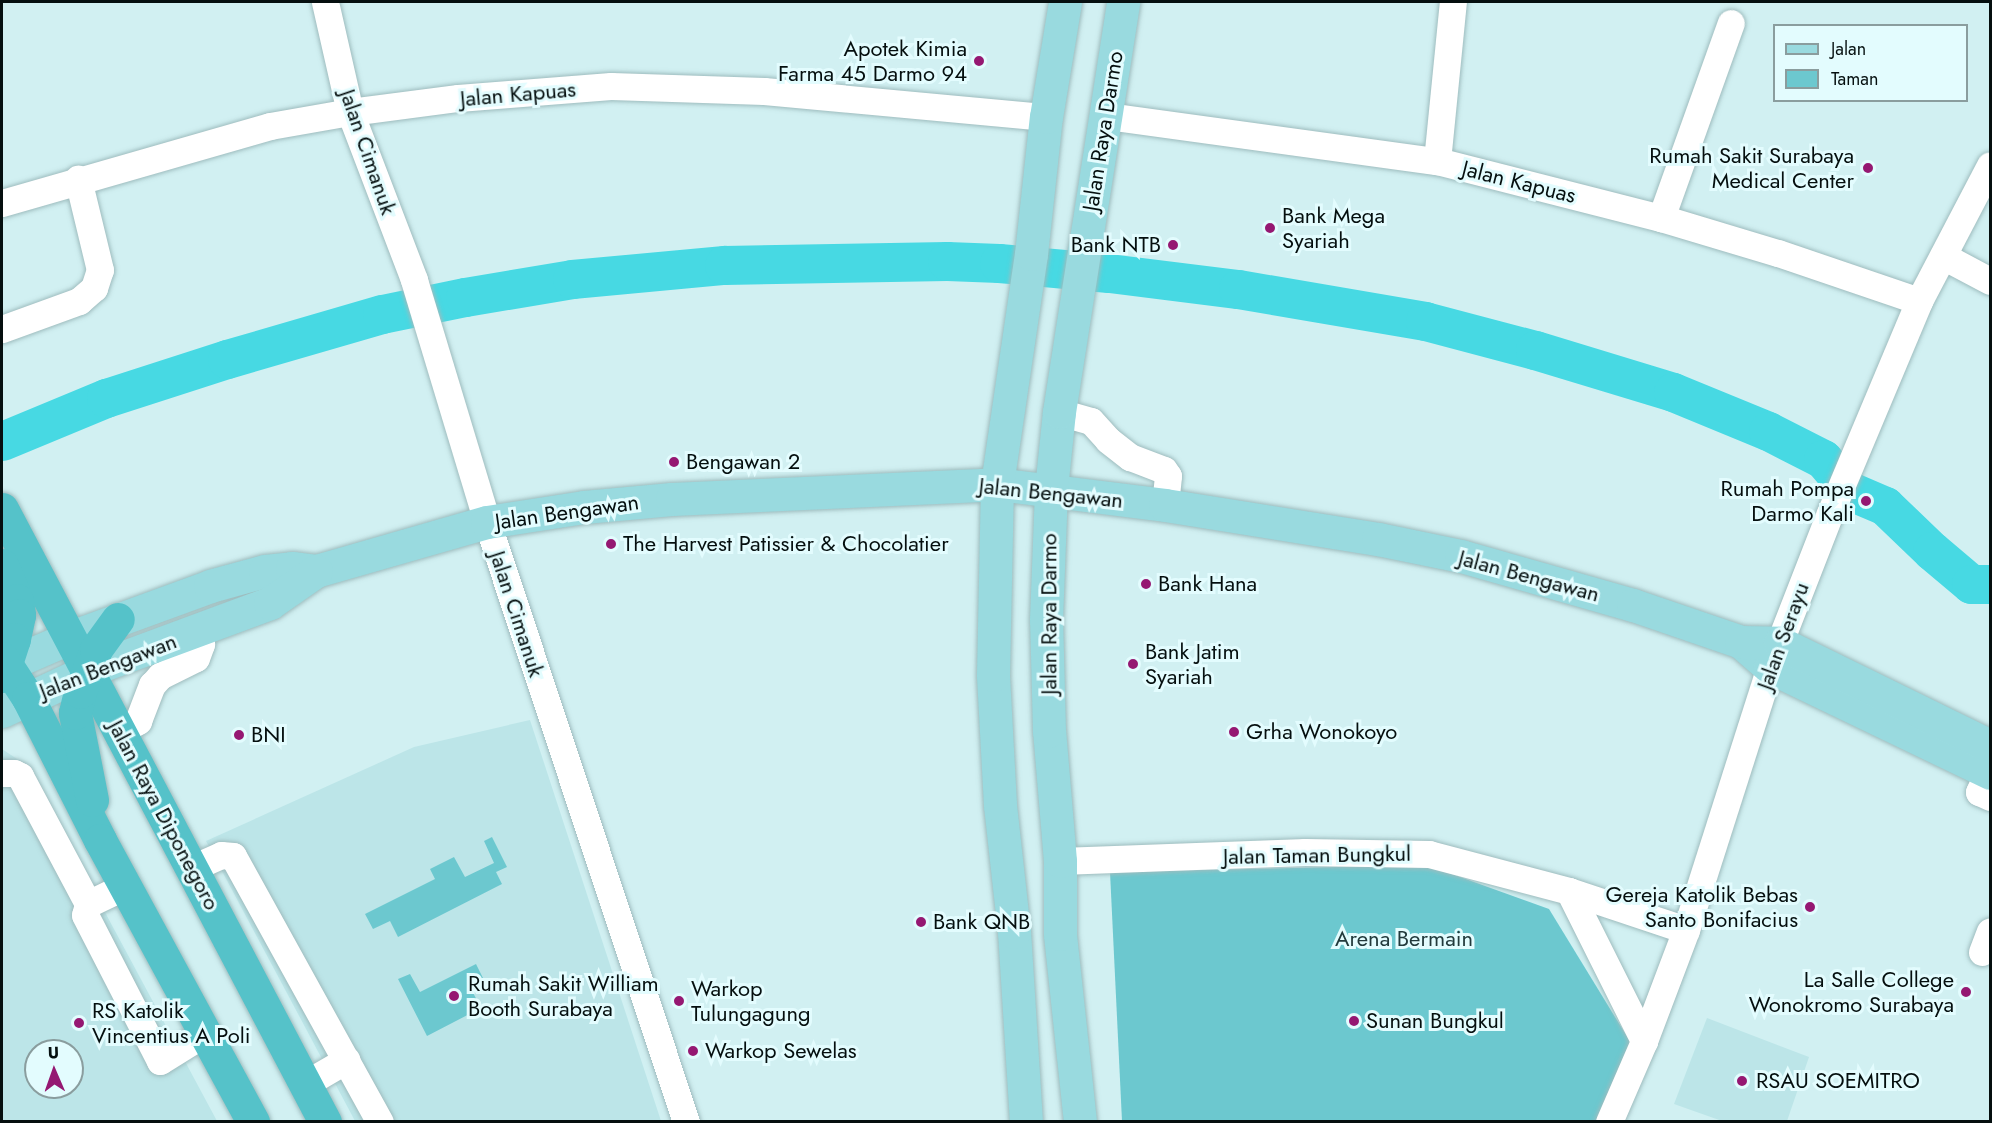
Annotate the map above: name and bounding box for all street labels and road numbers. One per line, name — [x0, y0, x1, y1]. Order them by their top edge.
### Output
street label: Jalan Raya Darmo — [1077, 49, 1129, 213]
street label: Jalan Kapuas — [459, 76, 577, 112]
street label: Jalan Cimanuk — [334, 86, 402, 218]
street label: Jalan Kapuas — [1459, 155, 1579, 209]
street label: Jalan Bengawan — [978, 472, 1124, 514]
street label: Jalan Bengawan — [493, 489, 641, 535]
street label: Jalan Raya Darmo — [1036, 533, 1062, 695]
street label: Jalan Bengawan — [1456, 544, 1602, 608]
street label: Jalan Cimanuk — [484, 548, 550, 680]
street label: Jalan Serayu — [1751, 579, 1815, 693]
street label: Jalan Bengawan — [36, 628, 180, 704]
street label: Jalan Raya Diponegoro — [103, 716, 225, 914]
street label: Jalan Taman Bungkul — [1223, 840, 1411, 870]

